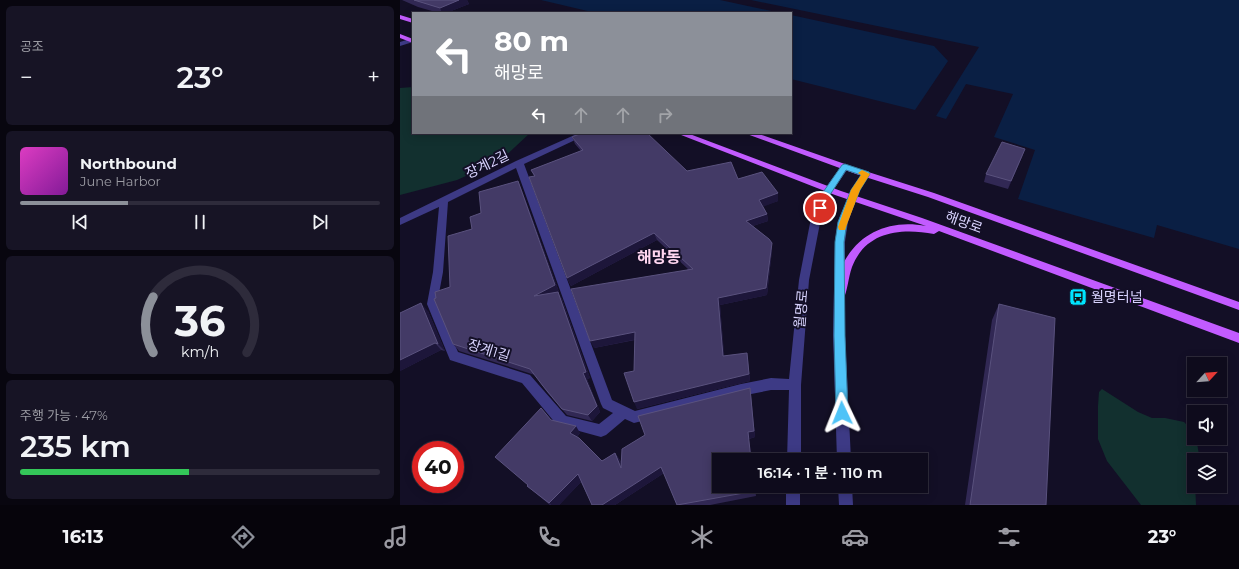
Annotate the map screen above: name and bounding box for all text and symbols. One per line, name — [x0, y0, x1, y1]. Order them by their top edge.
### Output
text: 80 m — [494, 24, 569, 58]
icon: left — [428, 28, 480, 80]
text: 공조 — [20, 38, 44, 54]
text: 23° — [176, 59, 224, 96]
text: 해망로 — [494, 62, 544, 84]
text: − — [20, 64, 33, 91]
text: + — [367, 64, 380, 91]
icon: left — [528, 104, 550, 126]
icon: ahead — [570, 104, 592, 126]
icon: ahead — [612, 104, 634, 126]
icon: right — [654, 104, 676, 126]
street label: 장계2길 — [462, 146, 512, 182]
text: Northbound — [80, 154, 177, 173]
text: June Harbor — [80, 173, 161, 189]
pin — [803, 191, 837, 225]
icon: arrive — [809, 197, 831, 219]
street label: 해망로 — [943, 207, 985, 237]
icon: previous — [69, 211, 91, 233]
icon: pause — [189, 211, 211, 233]
icon: next — [309, 211, 331, 233]
district label: 해망동 — [637, 248, 681, 267]
bus stop icon: 월명터널 — [1068, 287, 1088, 307]
place label: 월명터널 — [1091, 288, 1143, 306]
street label: 월명로 — [790, 289, 812, 329]
text: 36 — [173, 296, 226, 346]
street label: 장계1길 — [465, 335, 513, 365]
text: km/h — [181, 342, 219, 360]
north arrow — [1187, 357, 1227, 397]
map controls — [1187, 357, 1227, 493]
position arrow — [821, 392, 863, 434]
button: sound — [1187, 405, 1227, 445]
text: 주행 가능 · 47% — [20, 407, 108, 423]
text: 235 km — [20, 428, 131, 465]
speed limit sign: 40 — [412, 441, 464, 493]
button: layers — [1187, 453, 1227, 493]
text: 16:14 · 1 분 · 110 m — [758, 463, 882, 482]
icon: directions — [229, 523, 257, 551]
icon: music — [382, 523, 410, 551]
icon: phone — [535, 523, 563, 551]
icon: climate — [688, 523, 716, 551]
icon: car — [841, 523, 869, 551]
icon: filters — [995, 523, 1023, 551]
text: 16:13 — [63, 526, 104, 548]
text: 23° — [1148, 526, 1176, 548]

